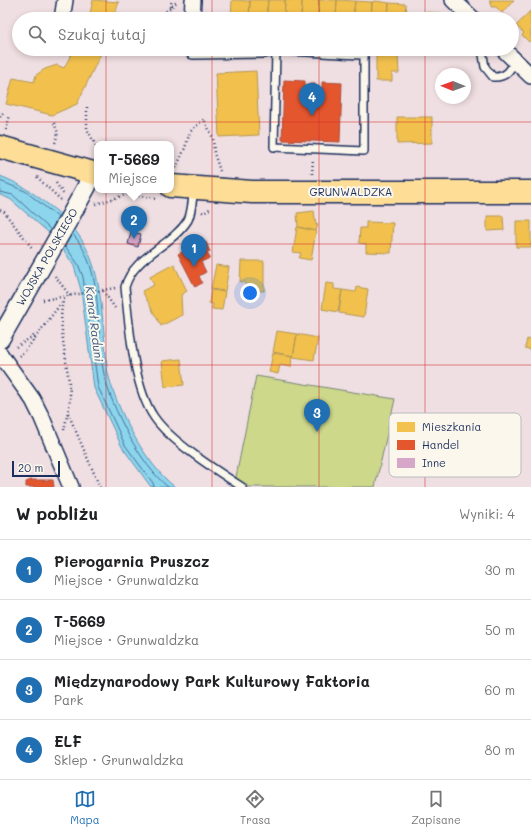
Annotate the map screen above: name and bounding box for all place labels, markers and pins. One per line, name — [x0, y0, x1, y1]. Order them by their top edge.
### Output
pin: 4 — [299, 83, 325, 116]
pin: 2 — [121, 206, 147, 239]
pin: 1 — [181, 234, 207, 267]
pin: 3 — [304, 399, 330, 432]

